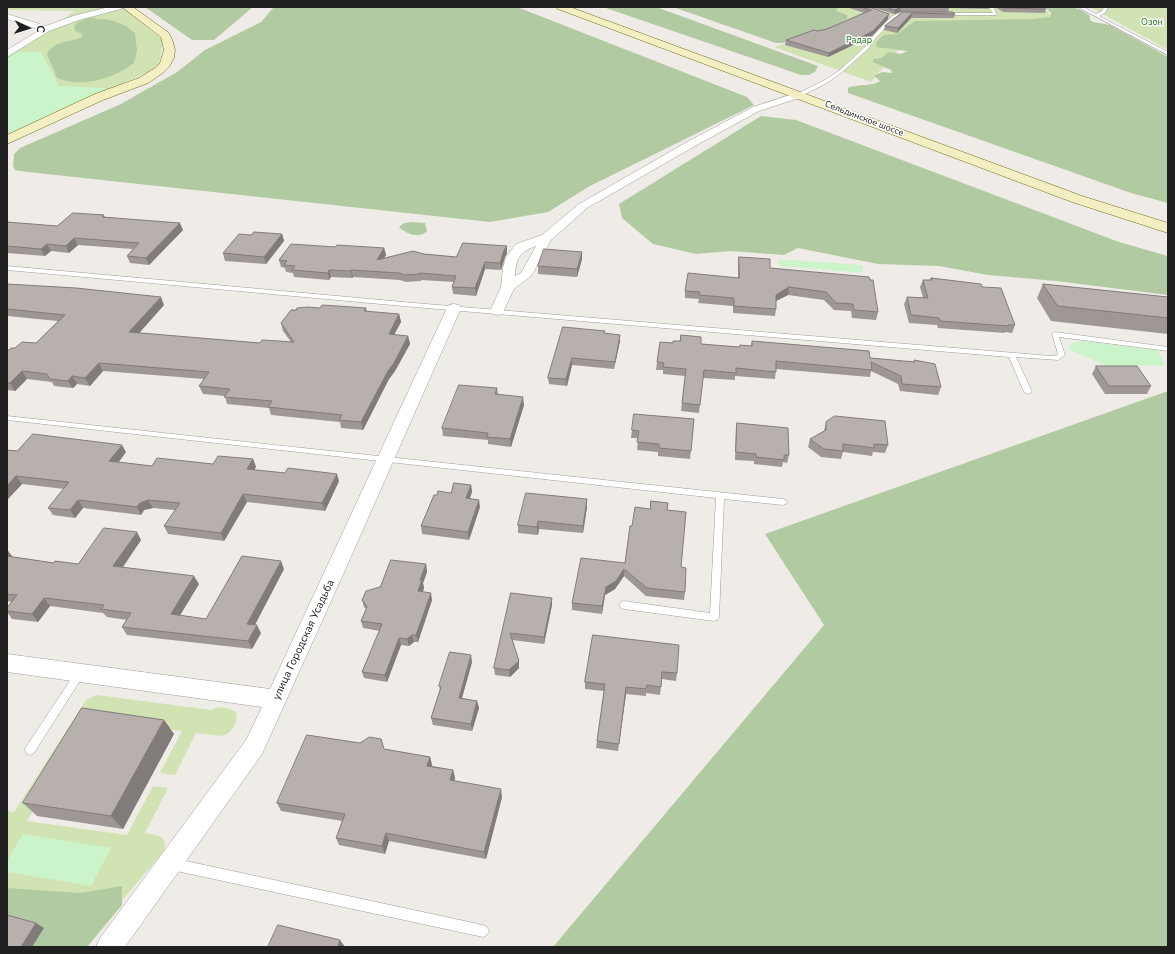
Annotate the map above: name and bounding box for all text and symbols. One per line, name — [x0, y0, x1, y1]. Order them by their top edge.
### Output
north arrow — [8, 8, 48, 48]
park label: Озон — [1141, 18, 1163, 28]
text: С — [33, 25, 48, 33]
park label: Радар — [846, 36, 872, 46]
street label: Сельдинское шоссе — [823, 99, 905, 139]
street label: улица Городская Усадьба — [270, 578, 338, 702]

